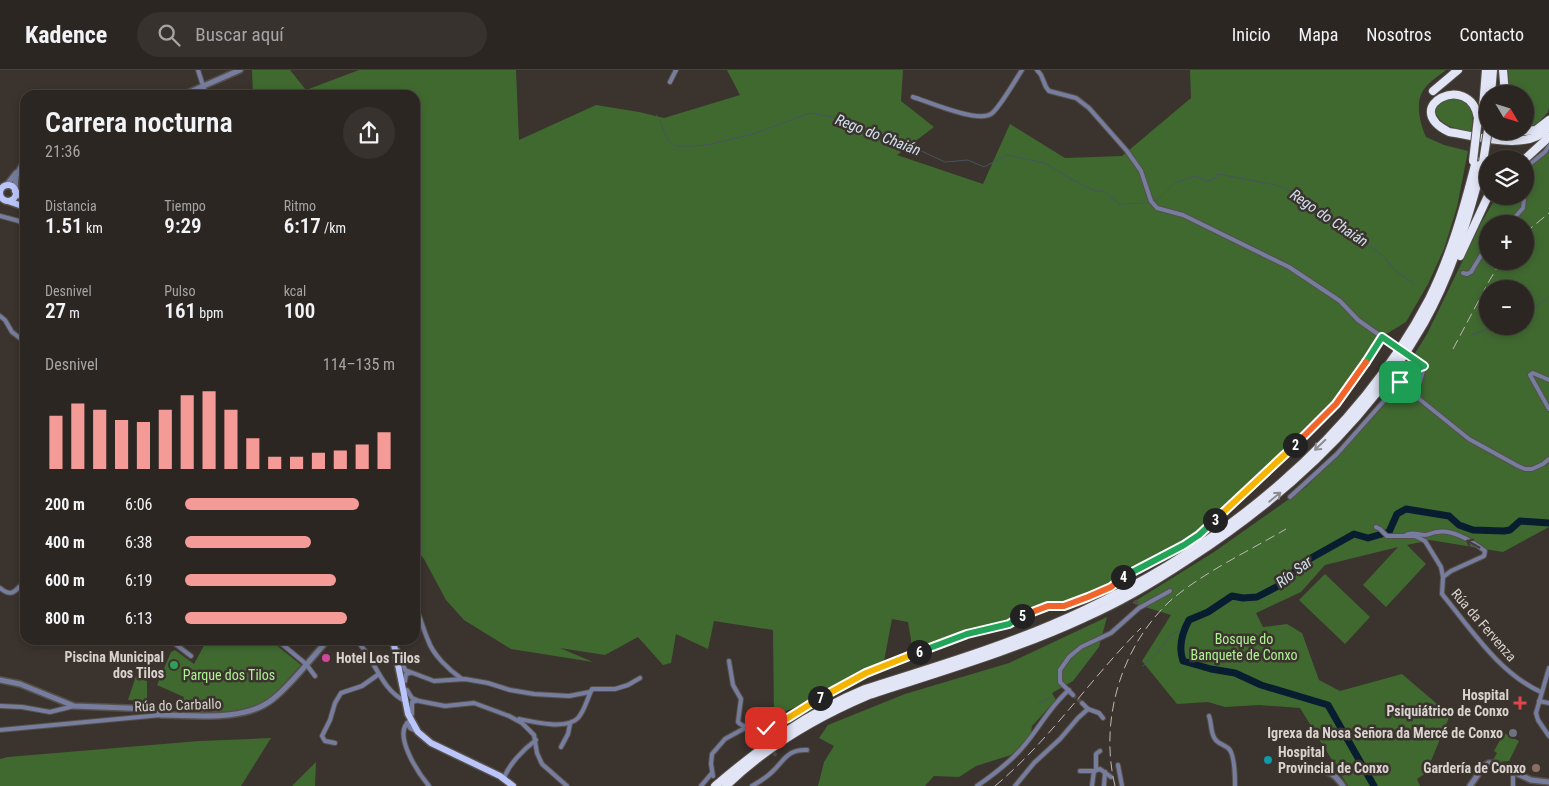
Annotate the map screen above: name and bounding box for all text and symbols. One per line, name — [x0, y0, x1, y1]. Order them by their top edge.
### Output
search box — [137, 12, 487, 57]
text: Kadence — [25, 21, 107, 49]
icon: search — [155, 21, 183, 49]
text: Buscar aquí — [195, 23, 284, 46]
text: Inicio — [1232, 24, 1271, 45]
text: Mapa — [1299, 24, 1338, 45]
text: Nosotros — [1366, 24, 1432, 45]
text: Contacto — [1460, 24, 1524, 45]
north arrow — [1479, 85, 1534, 140]
map controls — [1479, 85, 1534, 335]
text: Carrera nocturna — [45, 106, 233, 139]
button: share — [343, 107, 395, 159]
water label: Rego do Chaián — [833, 110, 923, 160]
text: 21:36 — [45, 142, 80, 161]
button: layers — [1479, 150, 1534, 205]
water label: Rego do Chaián — [1287, 185, 1371, 251]
text: Distancia — [45, 198, 97, 214]
text: Tiempo — [164, 198, 206, 214]
text: Ritmo — [284, 198, 316, 214]
text: 1.51 — [45, 214, 83, 238]
text: 9:29 — [164, 214, 202, 238]
text: 6:17 — [284, 214, 321, 238]
button: + — [1479, 215, 1534, 270]
text: km — [83, 220, 103, 236]
text: /km — [321, 220, 346, 236]
button: − — [1479, 280, 1534, 335]
text: Desnivel — [45, 283, 92, 299]
text: Pulso — [164, 283, 195, 299]
text: kcal — [284, 283, 306, 299]
text: 27 — [45, 299, 66, 323]
text: 161 — [164, 299, 196, 323]
text: 100 — [284, 299, 315, 323]
text: m — [66, 305, 80, 321]
text: bpm — [196, 305, 224, 321]
text: Desnivel — [45, 355, 98, 374]
text: 114–135 m — [323, 355, 395, 374]
pin — [1379, 361, 1421, 403]
icon: arrive — [1386, 368, 1414, 396]
pin: 2 — [1282, 432, 1308, 458]
text: 2 — [1292, 437, 1299, 453]
one-way arrow — [1314, 439, 1327, 451]
one-way arrow — [1268, 491, 1281, 502]
text: 200 m — [45, 495, 85, 514]
text: 6:06 — [125, 495, 152, 514]
pin: 3 — [1202, 508, 1228, 532]
text: 3 — [1212, 512, 1219, 528]
text: 400 m — [45, 533, 85, 552]
text: 6:38 — [125, 533, 152, 552]
one-way arrow — [1466, 538, 1481, 548]
water label: Río Sar — [1272, 552, 1316, 591]
pin: 4 — [1110, 564, 1136, 590]
text: 4 — [1120, 569, 1127, 585]
text: 600 m — [45, 571, 85, 590]
text: 6:19 — [125, 571, 152, 590]
street label: Rúa da Fervenza — [1448, 586, 1520, 664]
pin: 5 — [1010, 604, 1034, 628]
text: 5 — [1019, 608, 1026, 624]
text: 800 m — [45, 609, 85, 628]
text: 6:13 — [125, 609, 152, 628]
park label: Bosque do Banquete de Conxo — [1191, 631, 1297, 663]
pin: 6 — [906, 640, 932, 664]
text: 6 — [916, 644, 923, 660]
place label: Piscina Municipal dos Tilos — [65, 649, 164, 681]
place label: Hotel Los Tilos — [336, 650, 420, 666]
marker: Hotel Los Tilos — [320, 652, 332, 664]
marker: Piscina Municipal dos Tilos — [168, 659, 180, 671]
park label: Parque dos Tilos — [183, 667, 275, 683]
pin: 7 — [808, 686, 832, 710]
place label: Hospital Psiquiátrico de Conxo — [1386, 687, 1509, 719]
text: 7 — [817, 690, 824, 706]
street label: Rúa do Carballo — [134, 695, 222, 715]
marker: Hospital Psiquiátrico de Conxo — [1513, 696, 1527, 710]
pin — [745, 707, 787, 749]
icon: check — [752, 714, 780, 742]
place label: Igrexa da Nosa Señora da Mercé de Conxo — [1267, 725, 1503, 741]
marker: Igrexa da Nosa Señora da Mercé de Conxo — [1507, 727, 1519, 739]
place label: Hospital Provincial de Conxo — [1278, 744, 1389, 776]
marker: Hospital Provincial de Conxo — [1262, 754, 1274, 766]
place label: Gardería de Conxo — [1423, 760, 1526, 776]
marker: Gardería de Conxo — [1530, 762, 1542, 774]

